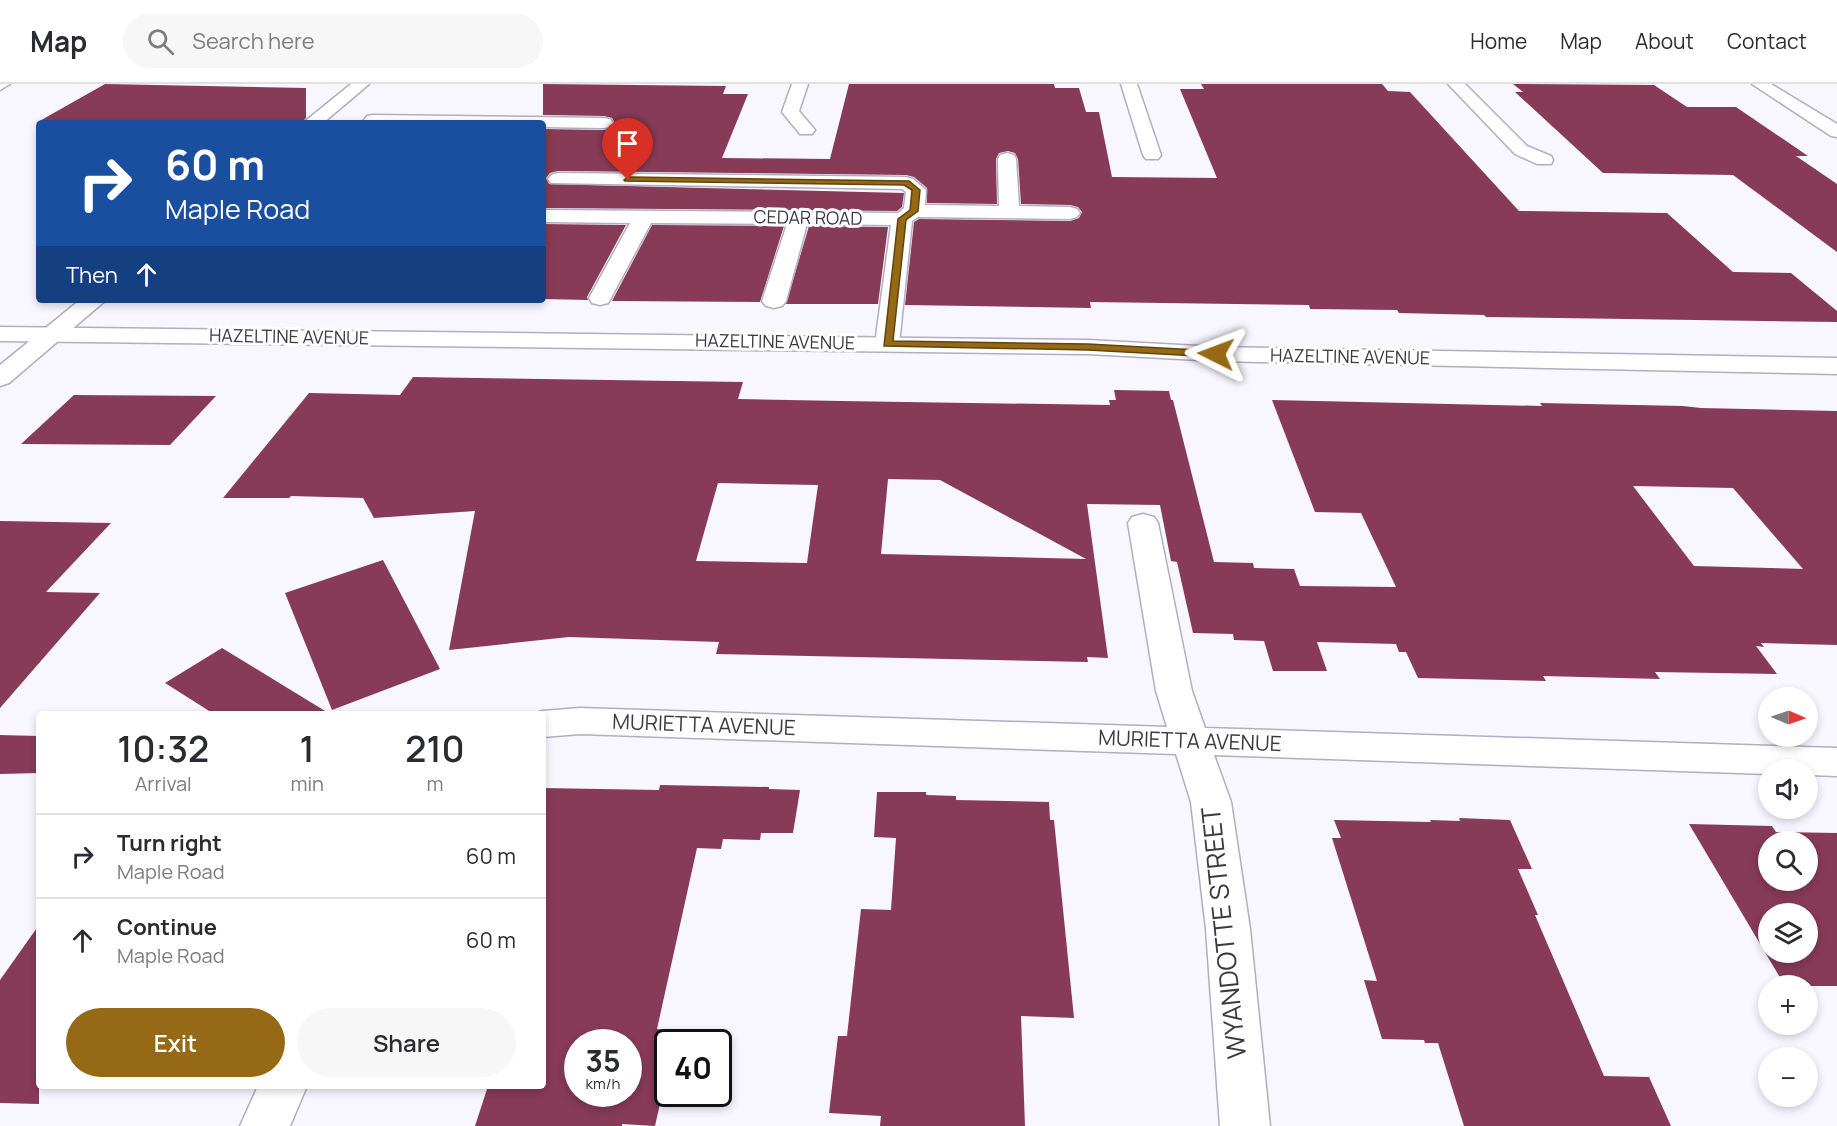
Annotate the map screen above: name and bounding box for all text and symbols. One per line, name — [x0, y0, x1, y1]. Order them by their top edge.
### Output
search box — [123, 14, 543, 68]
text: Map — [30, 22, 87, 60]
icon: search — [144, 25, 177, 58]
text: Search here — [192, 26, 315, 56]
text: Home — [1470, 27, 1527, 55]
text: Map — [1560, 27, 1602, 55]
text: About — [1635, 27, 1694, 55]
text: Contact — [1727, 27, 1807, 55]
pin — [602, 118, 653, 180]
icon: arrive — [611, 127, 644, 160]
text: 60 m — [165, 135, 265, 193]
icon: right — [66, 144, 144, 222]
text: Maple Road — [165, 190, 310, 227]
street label: CEDAR ROAD — [753, 204, 863, 230]
icon: ahead — [130, 258, 163, 291]
text: Then — [66, 260, 118, 290]
position arrow — [1184, 322, 1248, 386]
street label: HAZELTINE AVENUE — [209, 323, 369, 349]
street label: HAZELTINE AVENUE — [695, 328, 855, 354]
street label: HAZELTINE AVENUE — [1270, 343, 1430, 369]
north arrow — [1758, 687, 1818, 747]
map controls — [1758, 687, 1818, 1107]
street label: MURIETTA AVENUE — [612, 707, 796, 741]
street label: MURIETTA AVENUE — [1098, 723, 1282, 757]
text: 10:32 — [117, 724, 209, 773]
text: 1 — [300, 724, 315, 773]
text: 210 — [405, 724, 465, 773]
button: sound — [1758, 759, 1818, 819]
text: Arrival — [135, 770, 192, 797]
text: min — [290, 770, 324, 797]
text: m — [426, 770, 443, 797]
street label: WYANDOTTE STREET — [1192, 805, 1254, 1061]
text: Turn right — [117, 828, 222, 858]
button: search — [1758, 831, 1818, 891]
icon: right — [66, 840, 99, 873]
text: 60 m — [466, 841, 516, 871]
text: Maple Road — [117, 858, 225, 885]
button: layers — [1758, 903, 1818, 963]
text: Continue — [117, 912, 217, 942]
icon: ahead — [66, 924, 99, 957]
text: 60 m — [466, 925, 516, 955]
text: Maple Road — [117, 942, 225, 969]
button: + — [1758, 975, 1818, 1035]
button: Exit — [66, 1008, 285, 1077]
button: Share — [297, 1008, 516, 1077]
speed limit sign: 40 — [654, 1029, 732, 1107]
text: 35 — [585, 1040, 621, 1081]
button: − — [1758, 1047, 1818, 1107]
text: km/h — [586, 1073, 620, 1094]

